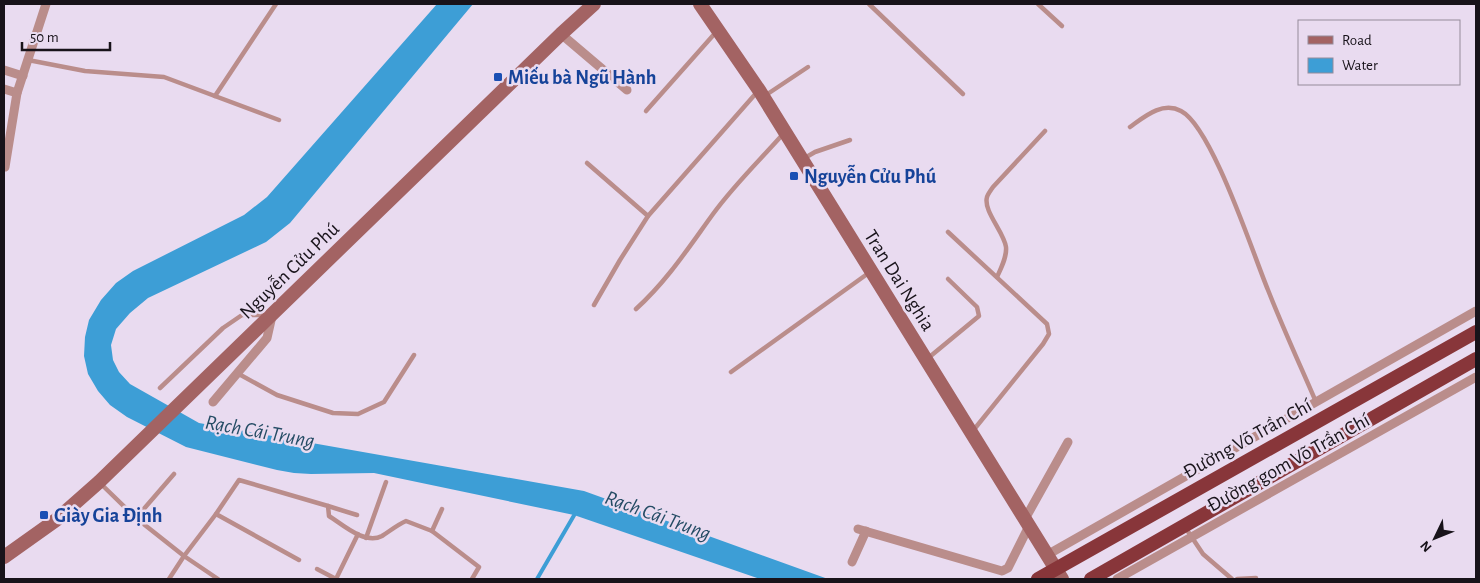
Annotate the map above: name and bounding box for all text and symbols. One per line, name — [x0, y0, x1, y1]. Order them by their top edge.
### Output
scale bar — [22, 20, 110, 52]
legend — [1298, 20, 1460, 85]
text: 50 m — [30, 30, 59, 45]
text: Road — [1342, 33, 1372, 48]
text: Water — [1342, 58, 1378, 73]
place label: Miếu bà Ngũ Hành — [508, 66, 656, 88]
marker: Miếu bà Ngũ Hành — [492, 71, 504, 83]
place label: Nguyễn Cửu Phú — [804, 164, 937, 187]
marker: Nguyễn Cửu Phú — [788, 170, 800, 182]
street label: Nguyễn Cửu Phú — [236, 219, 343, 323]
street label: Tran Dai Nghia — [860, 226, 938, 335]
street label: Đường Võ Trần Chí — [1180, 395, 1315, 482]
street label: Đường gom Võ Trần Chí — [1204, 410, 1373, 516]
water label: Rạch Cái Trung — [204, 412, 316, 451]
water label: Rạch Cái Trung — [602, 487, 713, 544]
place label: Giày Gia Định — [54, 506, 163, 526]
marker: Giày Gia Định — [38, 509, 50, 521]
north arrow — [1410, 513, 1460, 563]
text: N — [1418, 538, 1435, 555]

